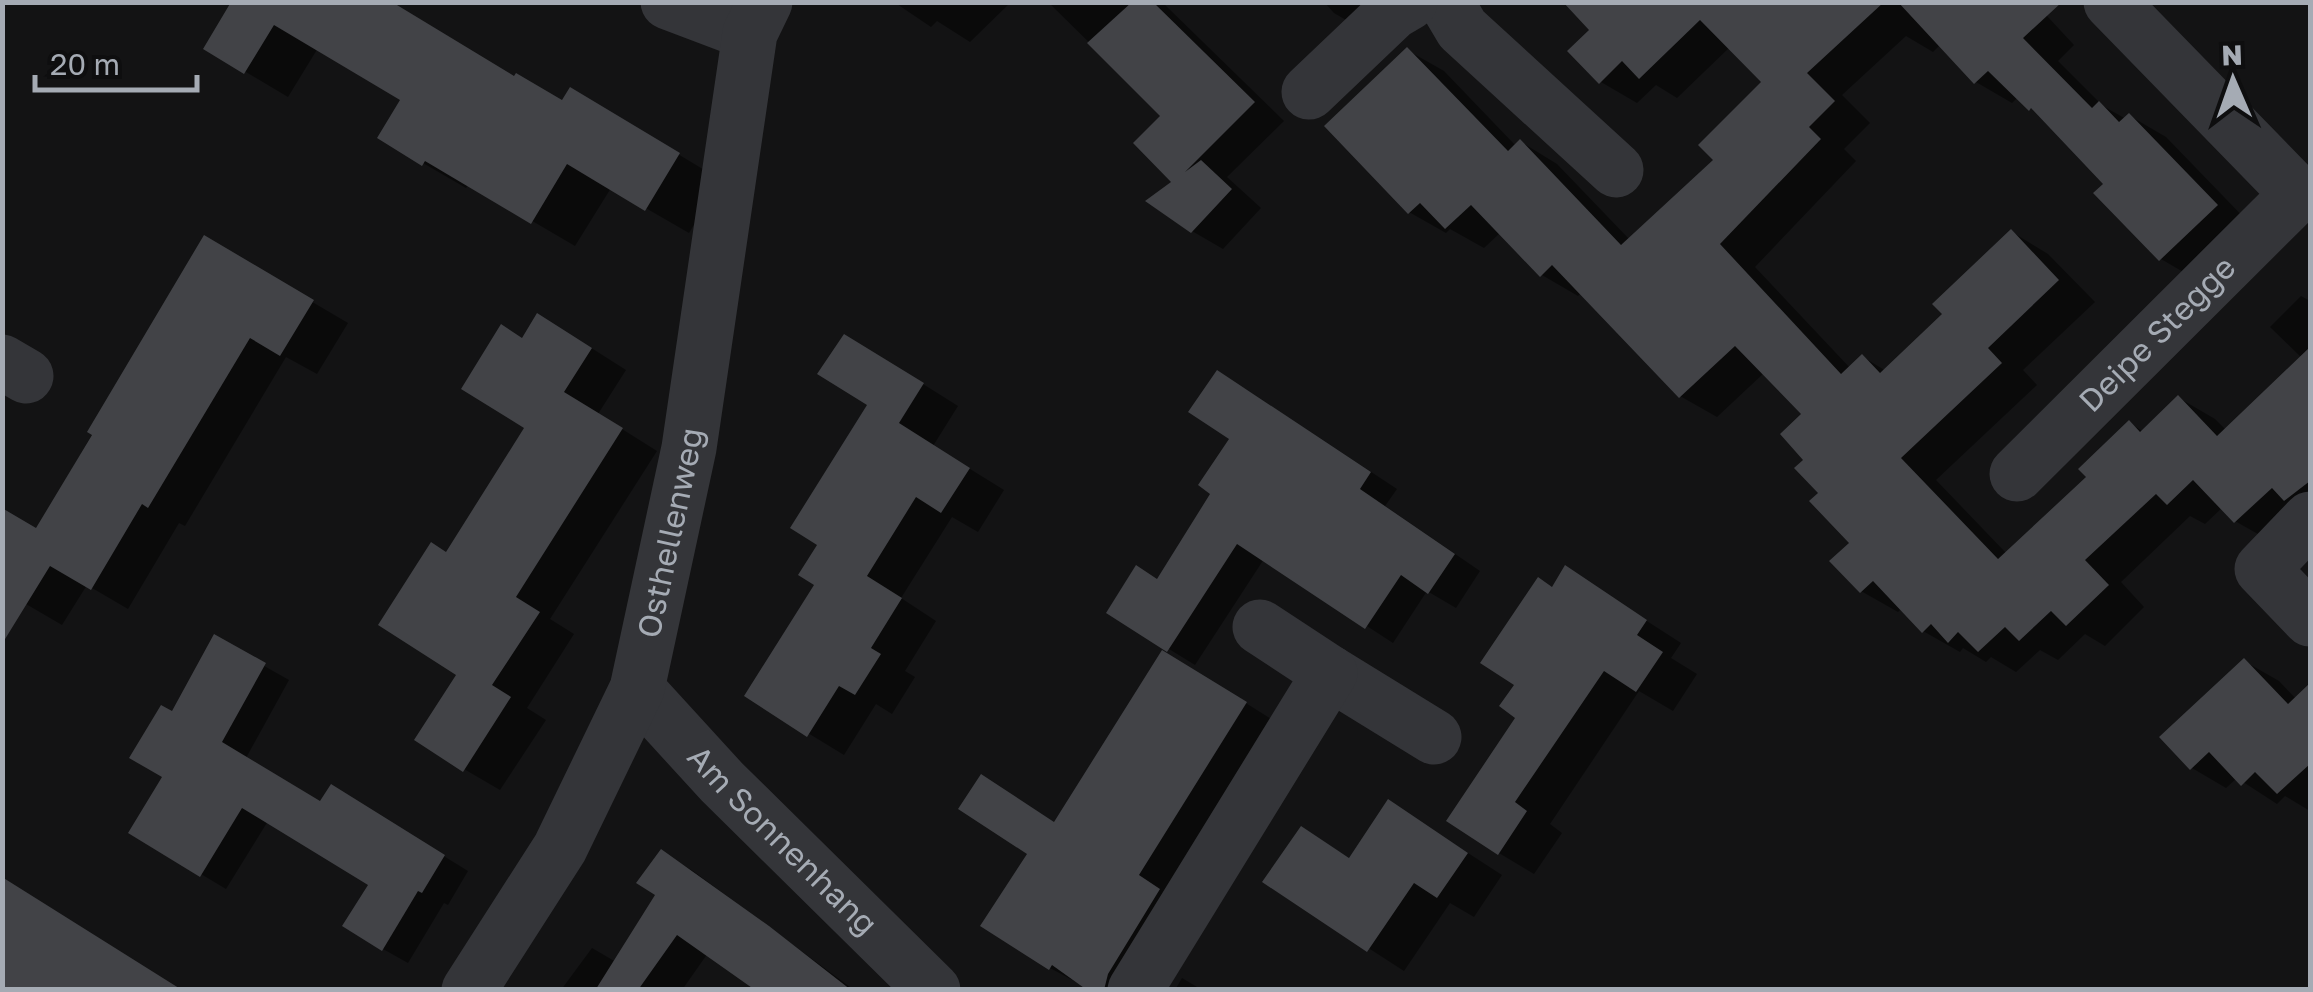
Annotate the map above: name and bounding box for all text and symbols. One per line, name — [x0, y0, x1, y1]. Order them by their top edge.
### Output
scale bar — [35, 30, 198, 92]
north arrow — [2183, 30, 2283, 130]
text: N — [2221, 38, 2243, 71]
text: 20 m — [50, 46, 120, 82]
street label: Deipe Stegge — [2071, 248, 2243, 419]
street label: Osthellenweg — [629, 425, 710, 641]
street label: Am Sonnenhang — [680, 737, 886, 942]

